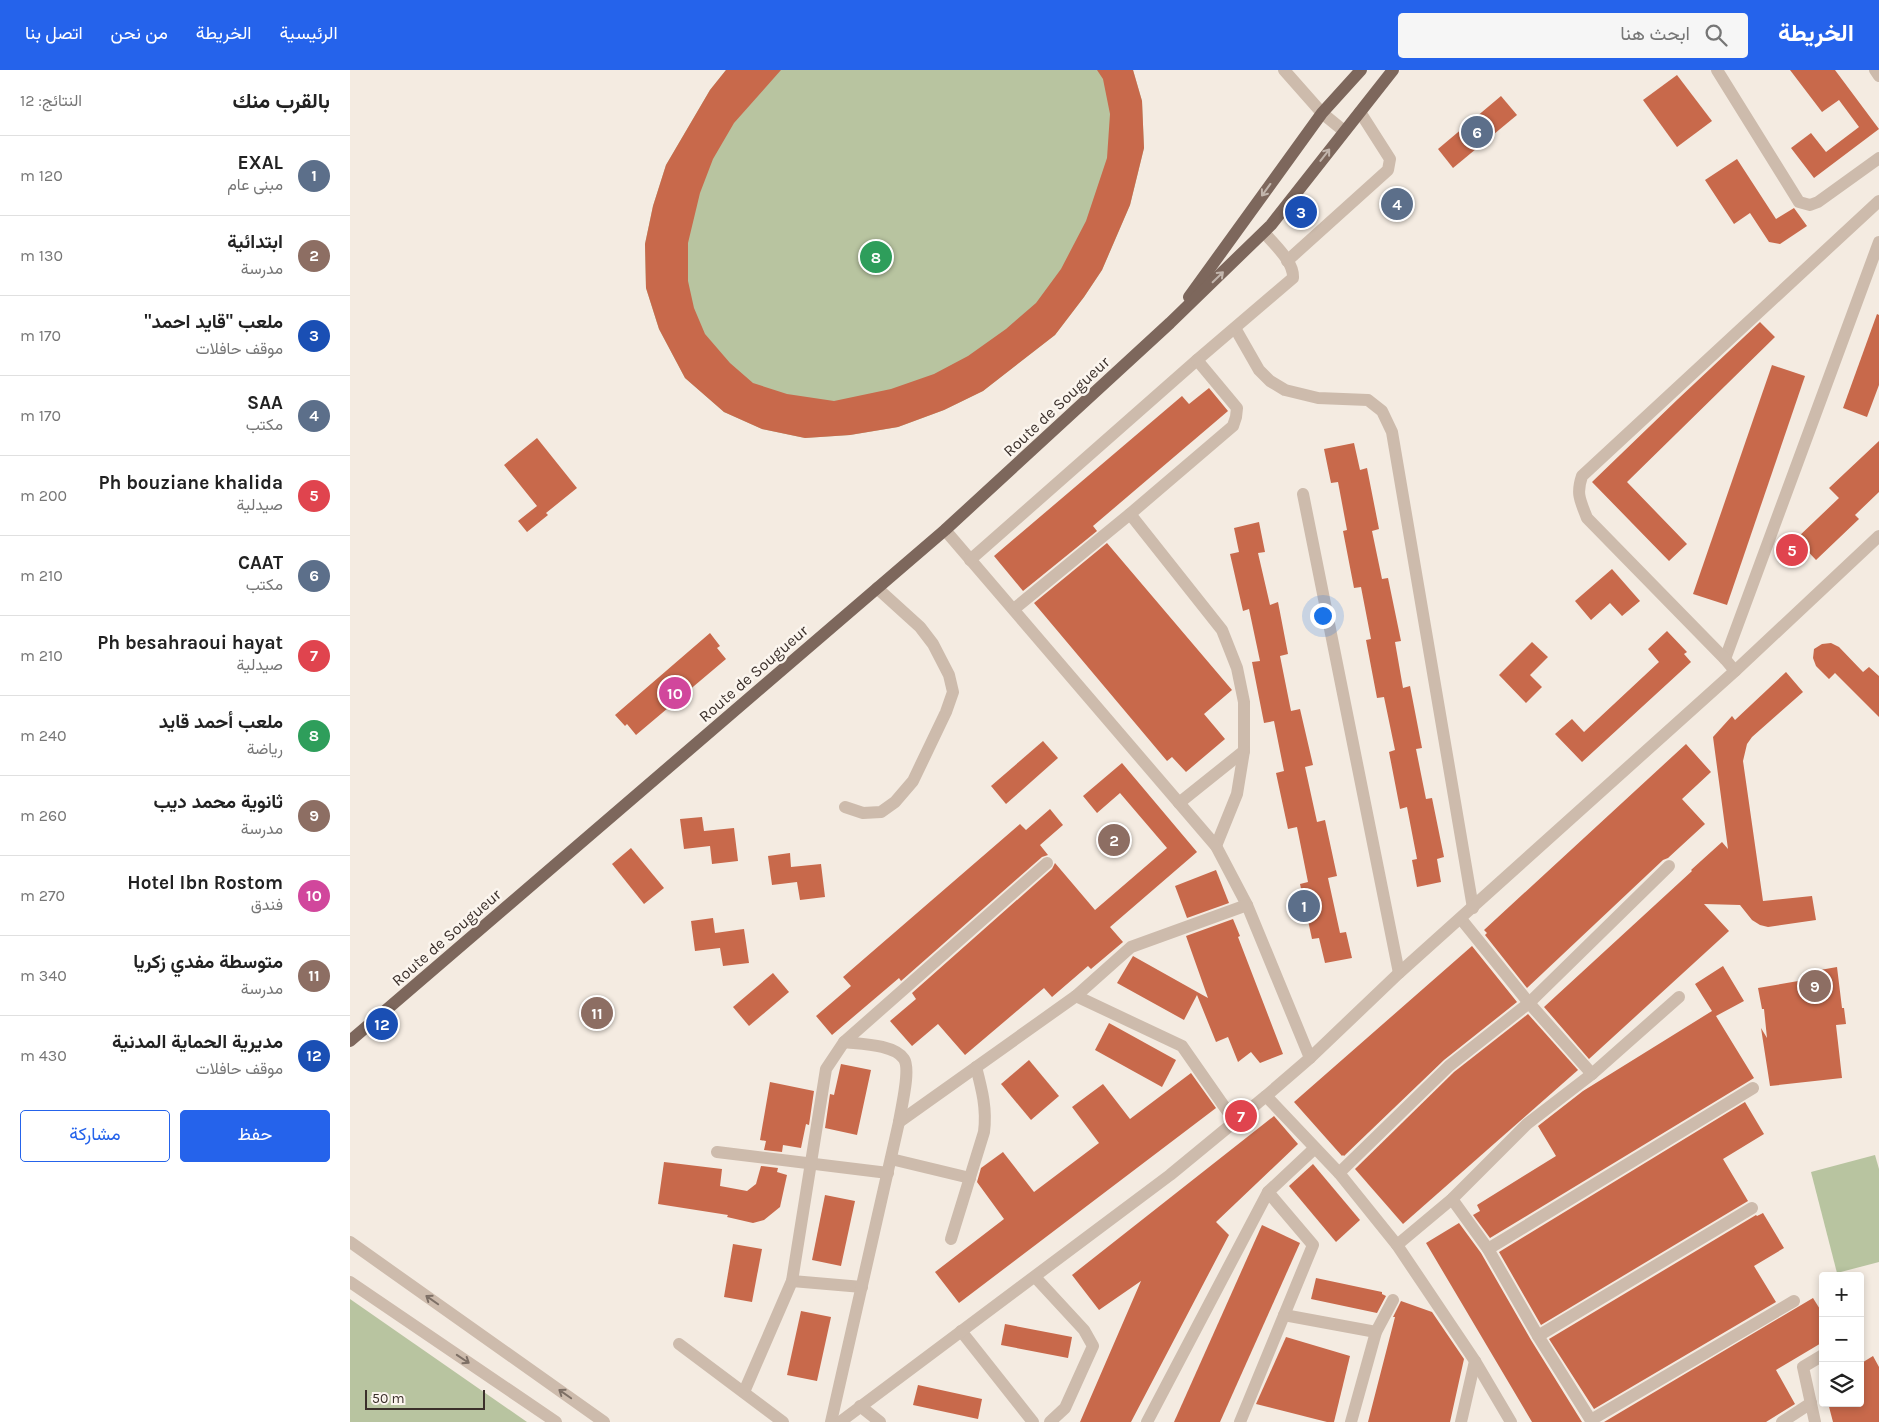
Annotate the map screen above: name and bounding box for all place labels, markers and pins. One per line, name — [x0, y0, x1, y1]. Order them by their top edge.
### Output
pin: 6 — [1461, 113, 1493, 151]
pin: 4 — [1381, 185, 1413, 223]
pin: 3 — [1285, 193, 1317, 231]
pin: 8 — [860, 238, 892, 276]
pin: 5 — [1776, 531, 1808, 569]
pin: 10 — [659, 674, 691, 712]
pin: 2 — [1098, 821, 1130, 859]
pin: 1 — [1288, 887, 1320, 925]
pin: 9 — [1799, 967, 1831, 1005]
pin: 11 — [581, 994, 613, 1032]
pin: 12 — [366, 1005, 398, 1043]
pin: 7 — [1225, 1097, 1257, 1135]

